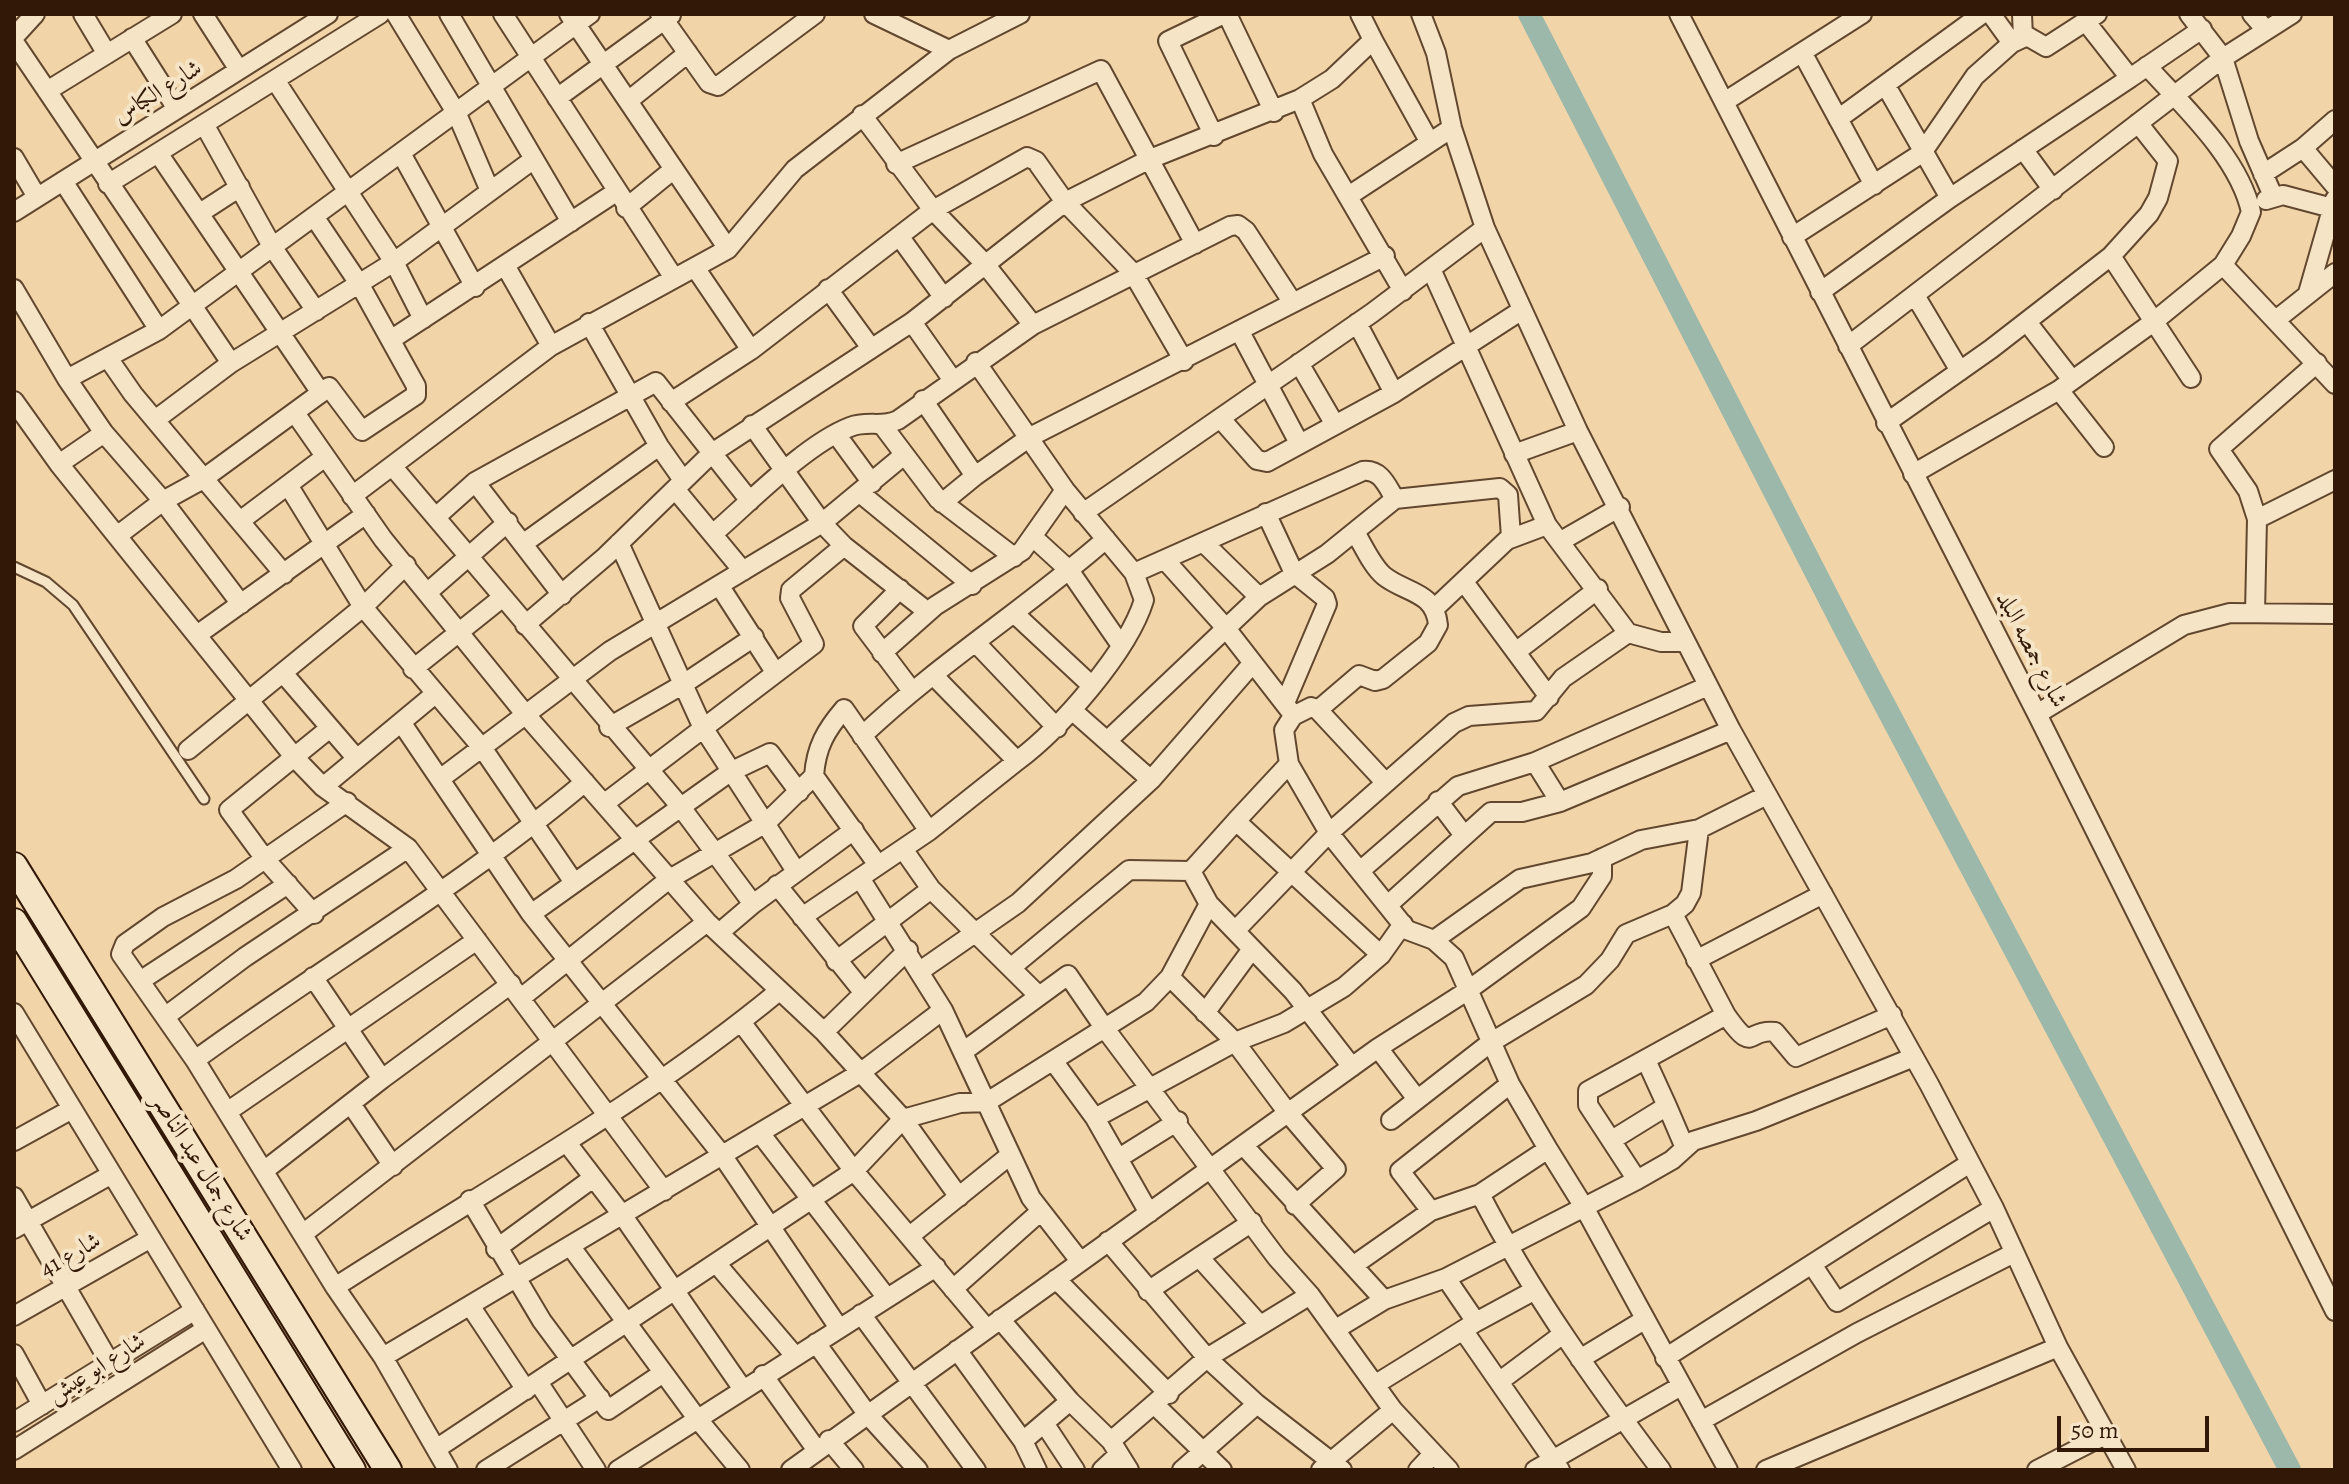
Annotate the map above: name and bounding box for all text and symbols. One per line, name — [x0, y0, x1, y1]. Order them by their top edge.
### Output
street label: شارع الكباس — [108, 54, 208, 132]
street label: شارع جمصه البلد — [1989, 587, 2073, 713]
street label: شارع جمال عبد الناصر — [144, 1089, 258, 1247]
street label: شارع 41 — [35, 1227, 107, 1285]
street label: شارع ابو عيش — [43, 1328, 151, 1410]
scale bar — [2061, 1400, 2213, 1450]
text: 50 m — [2071, 1414, 2119, 1446]

